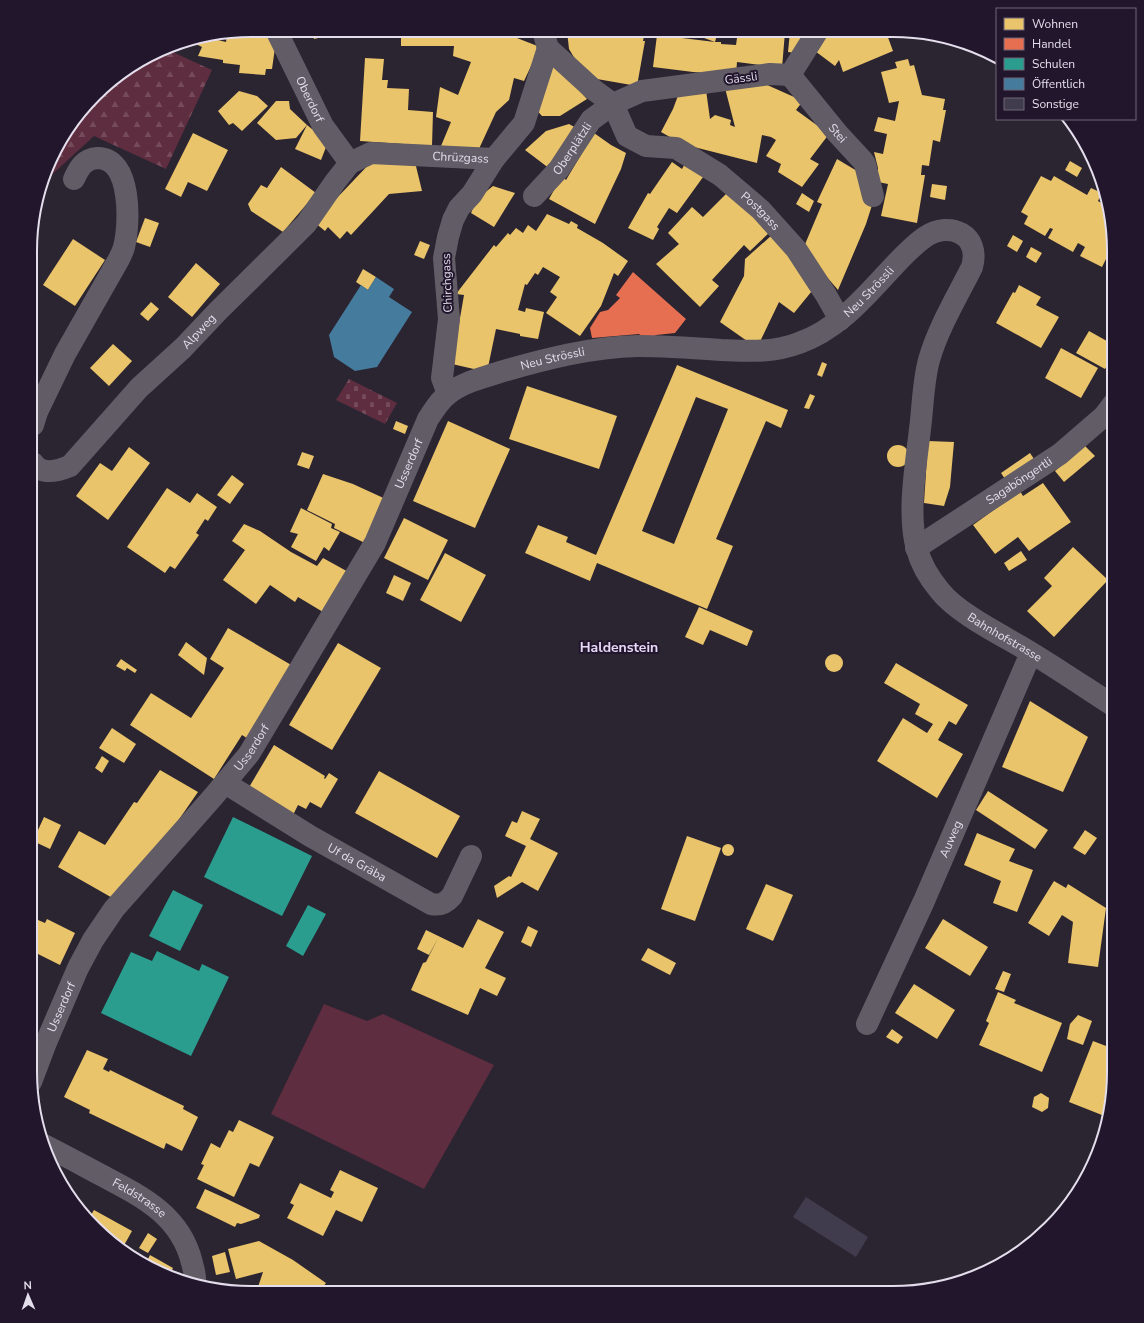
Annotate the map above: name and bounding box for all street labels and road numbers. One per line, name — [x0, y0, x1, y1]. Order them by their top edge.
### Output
street label: Gässli — [724, 68, 758, 88]
street label: Oberdorf — [292, 74, 328, 126]
street label: Oberplätzli — [549, 119, 595, 179]
street label: Stei — [825, 120, 850, 146]
street label: Chrüzgass — [432, 148, 489, 167]
street label: Postgass — [737, 188, 784, 234]
street label: Chirchgass — [438, 253, 456, 313]
street label: Neu Strössli — [840, 263, 897, 321]
street label: Alpweg — [178, 310, 219, 352]
street label: Neu Strössli — [519, 344, 586, 374]
street label: Usserdorf — [391, 435, 427, 491]
street label: Sagaböngertli — [983, 453, 1055, 508]
street label: Bahnhofstrasse — [964, 609, 1045, 665]
street label: Usserdorf — [230, 720, 274, 774]
street label: Auweg — [936, 818, 966, 860]
street label: Uf da Gräba — [325, 839, 389, 885]
street label: Usserdorf — [43, 978, 80, 1035]
street label: Feldstrasse — [110, 1174, 170, 1221]

